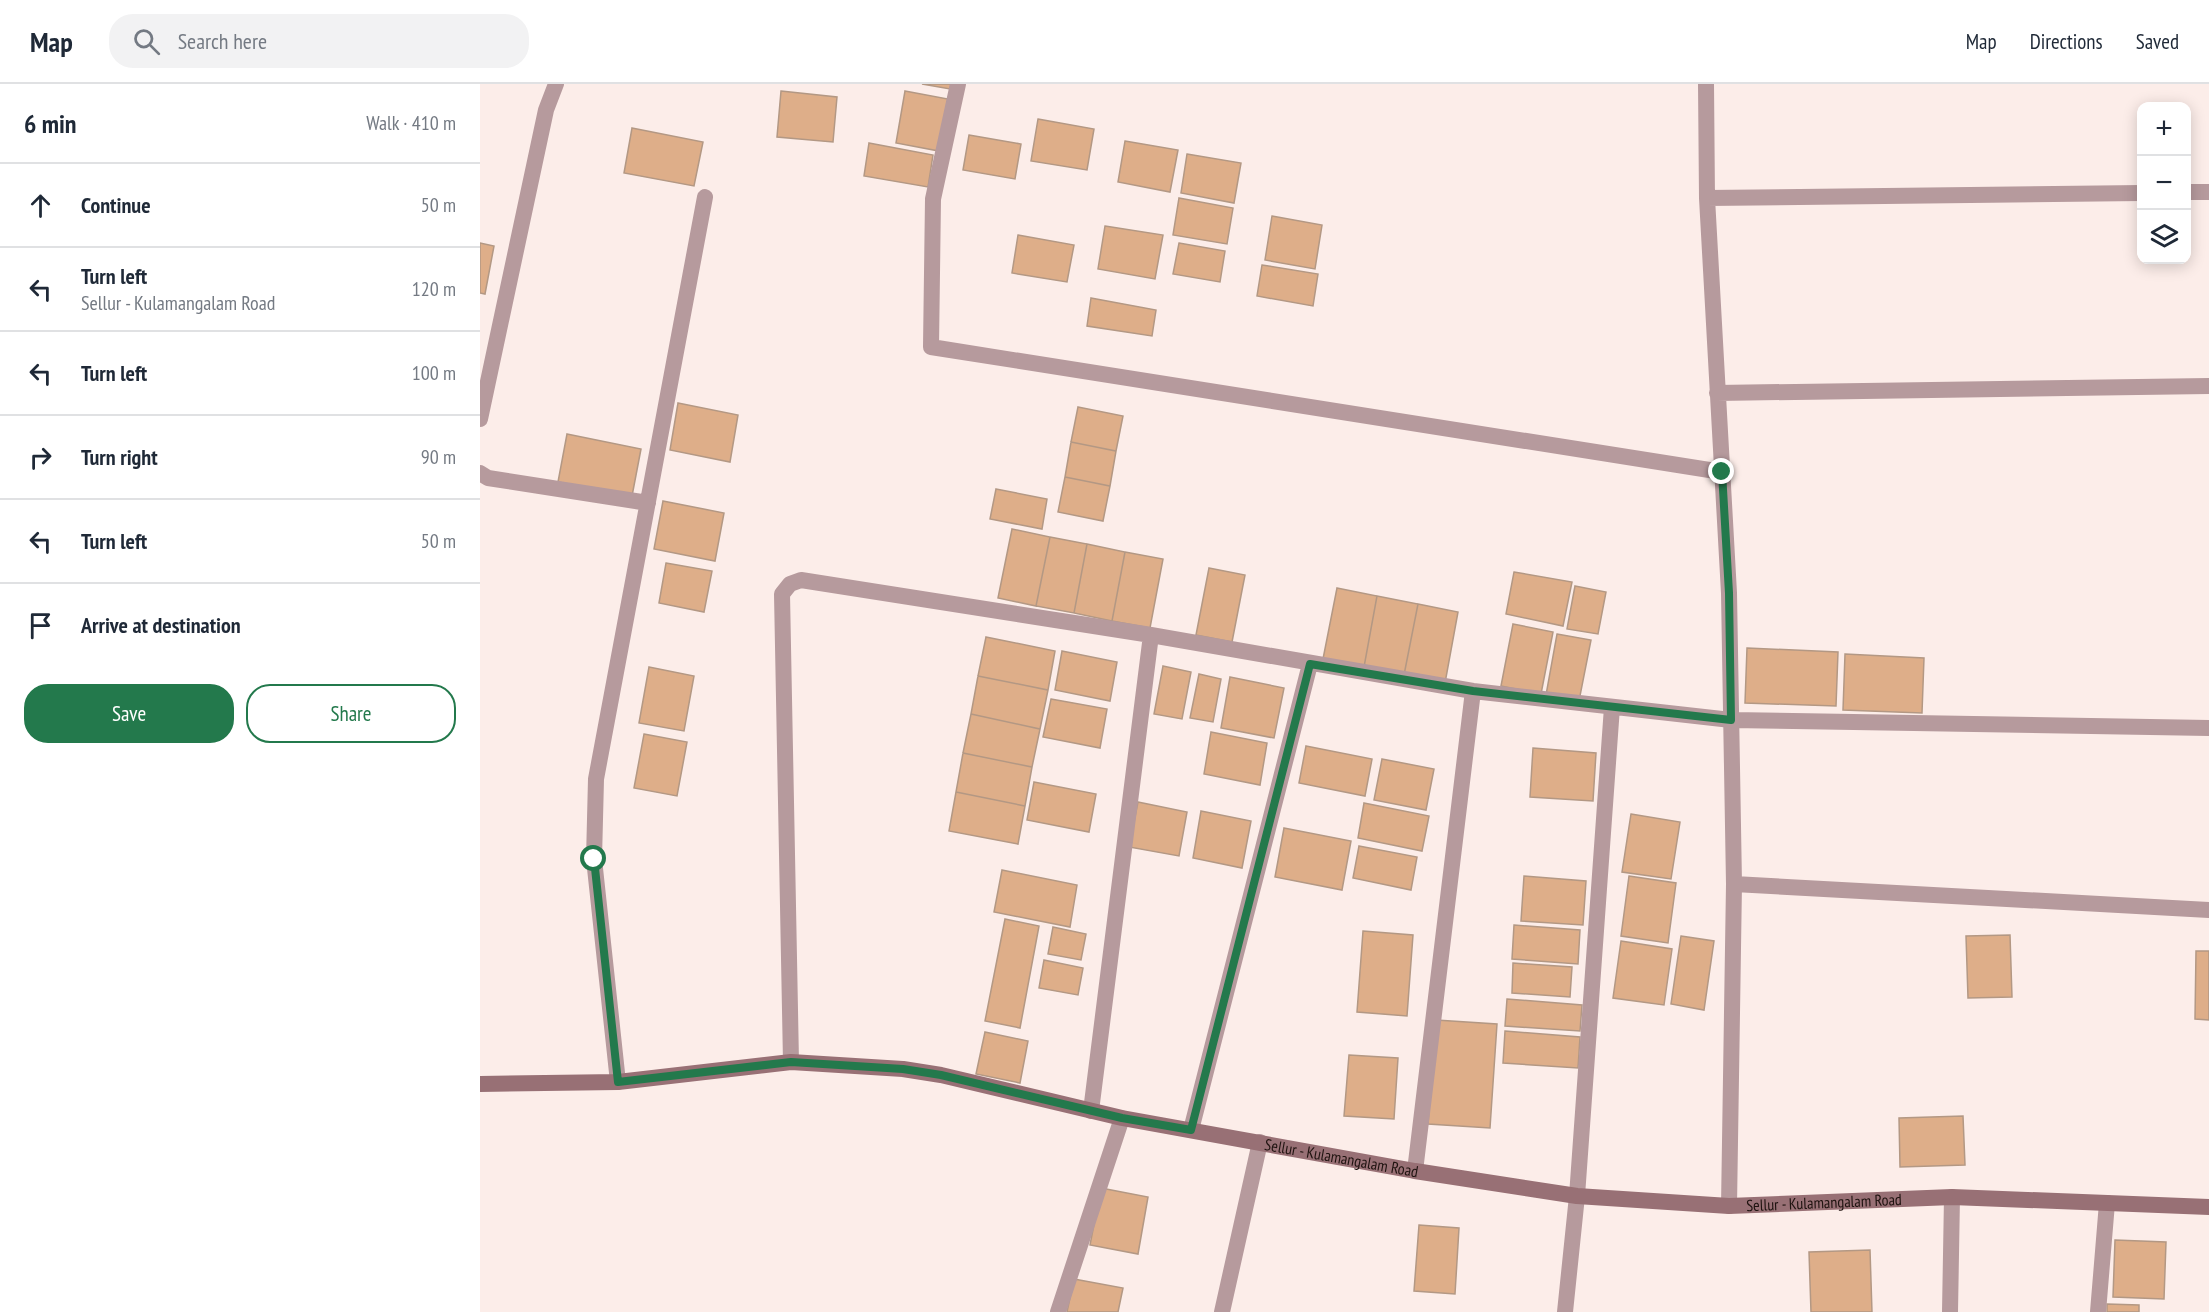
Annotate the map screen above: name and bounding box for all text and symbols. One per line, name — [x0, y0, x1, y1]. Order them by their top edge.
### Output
search box — [109, 14, 529, 68]
text: Map — [30, 23, 73, 60]
icon: search — [130, 25, 163, 58]
text: Search here — [178, 27, 267, 55]
text: Map — [1966, 28, 1997, 55]
text: Directions — [2030, 28, 2103, 55]
text: Saved — [2136, 28, 2179, 55]
map controls — [2137, 102, 2191, 264]
button: + — [2137, 102, 2191, 156]
text: 6 min — [24, 107, 77, 140]
text: Walk · 410 m — [366, 110, 456, 136]
button: − — [2137, 156, 2191, 210]
icon: ahead — [24, 189, 57, 222]
text: Continue — [81, 191, 151, 219]
text: 50 m — [421, 192, 456, 218]
button: layers — [2137, 210, 2191, 264]
text: Turn left — [81, 262, 147, 290]
icon: left — [24, 273, 57, 306]
text: 120 m — [412, 276, 456, 302]
text: Sellur - Kulamangalam Road — [81, 290, 275, 316]
icon: left — [24, 357, 57, 390]
text: Turn left — [81, 359, 147, 387]
text: 100 m — [412, 360, 456, 386]
icon: right — [24, 441, 57, 474]
text: Turn right — [81, 443, 158, 471]
text: 90 m — [421, 444, 456, 470]
route end — [1708, 458, 1734, 484]
icon: left — [24, 525, 57, 558]
text: Turn left — [81, 527, 147, 555]
text: 50 m — [421, 528, 456, 554]
icon: arrive — [24, 609, 57, 642]
text: Arrive at destination — [81, 611, 241, 639]
button: Save — [24, 684, 234, 743]
button: Share — [246, 684, 456, 743]
route start — [580, 845, 606, 871]
street label: Sellur - Kulamangalam Road — [1263, 1134, 1420, 1181]
street label: Sellur - Kulamangalam Road — [1746, 1189, 1902, 1215]

